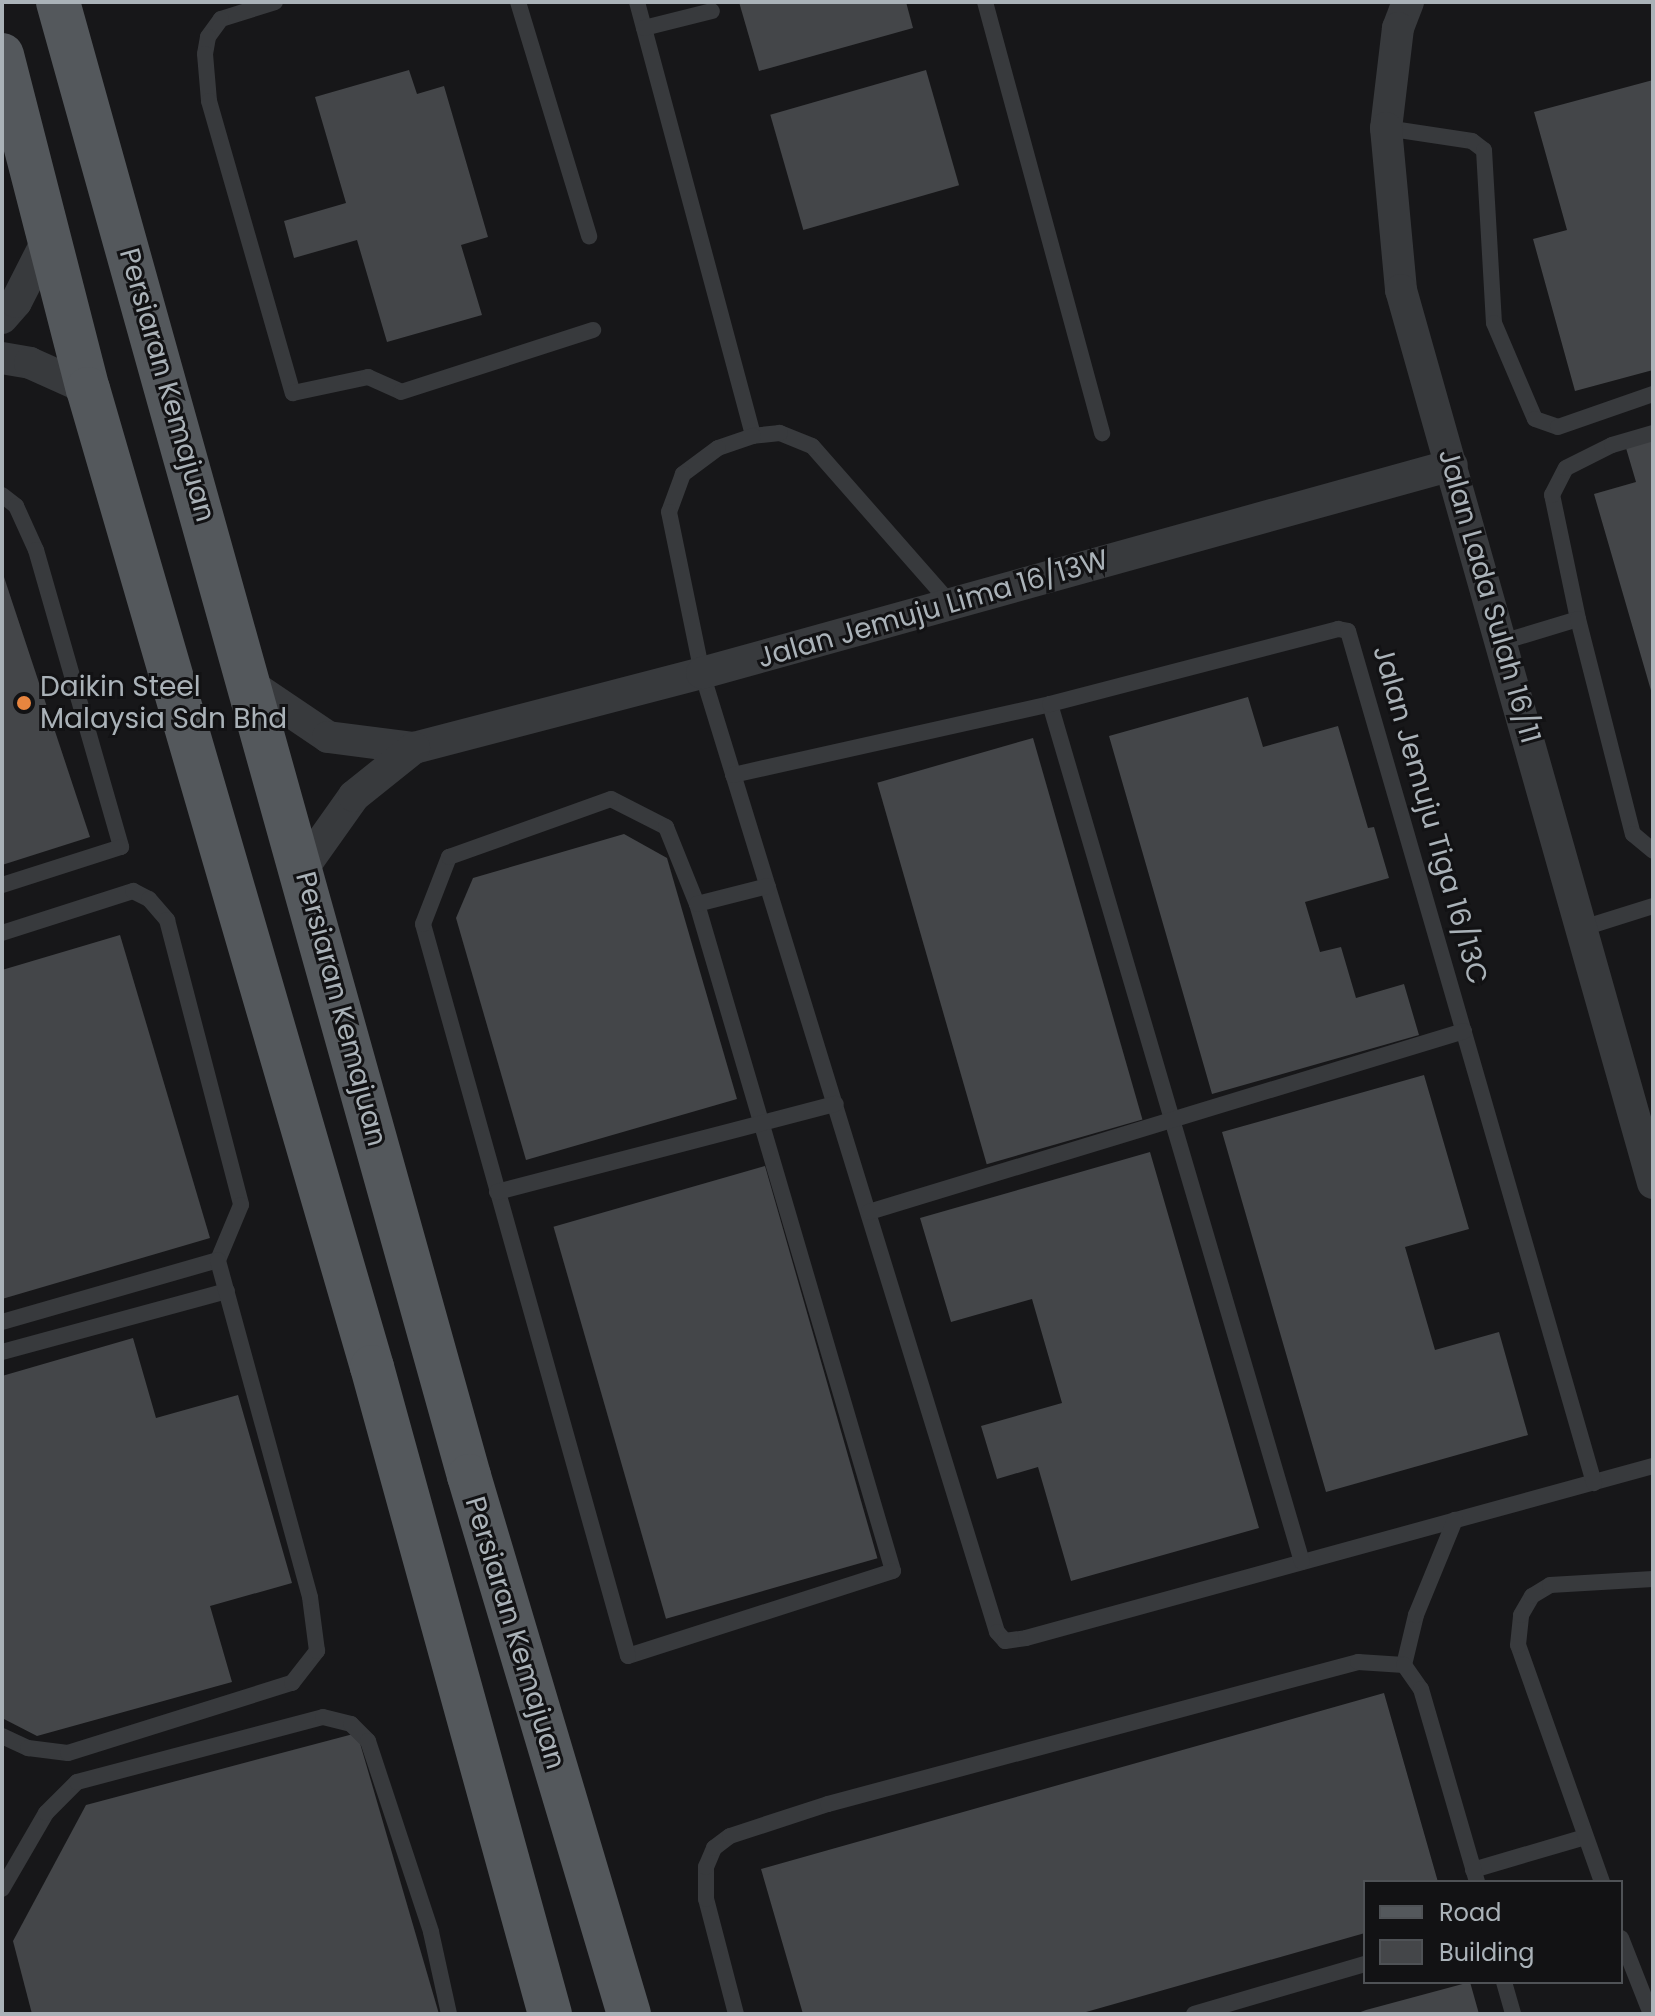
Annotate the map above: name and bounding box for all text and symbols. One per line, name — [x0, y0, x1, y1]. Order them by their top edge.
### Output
street label: Persiaran Kemajuan — [112, 244, 222, 526]
street label: Jalan Lada Sulah 16/11 — [1431, 445, 1547, 747]
street label: Jalan Jemuju Lima 16/13W — [754, 543, 1112, 675]
street label: Jalan Jemuju Tiga 16/13C — [1366, 642, 1494, 988]
place label: Daikin Steel Malaysia Sdn Bhd — [40, 670, 287, 736]
marker: Daikin Steel Malaysia Sdn Bhd — [15, 694, 33, 712]
street label: Persiaran Kemajuan — [288, 868, 394, 1150]
street label: Persiaran Kemajuan — [458, 1493, 572, 1773]
legend — [1363, 1880, 1623, 1984]
text: Road — [1439, 1896, 1501, 1929]
text: Building — [1439, 1936, 1535, 1969]

